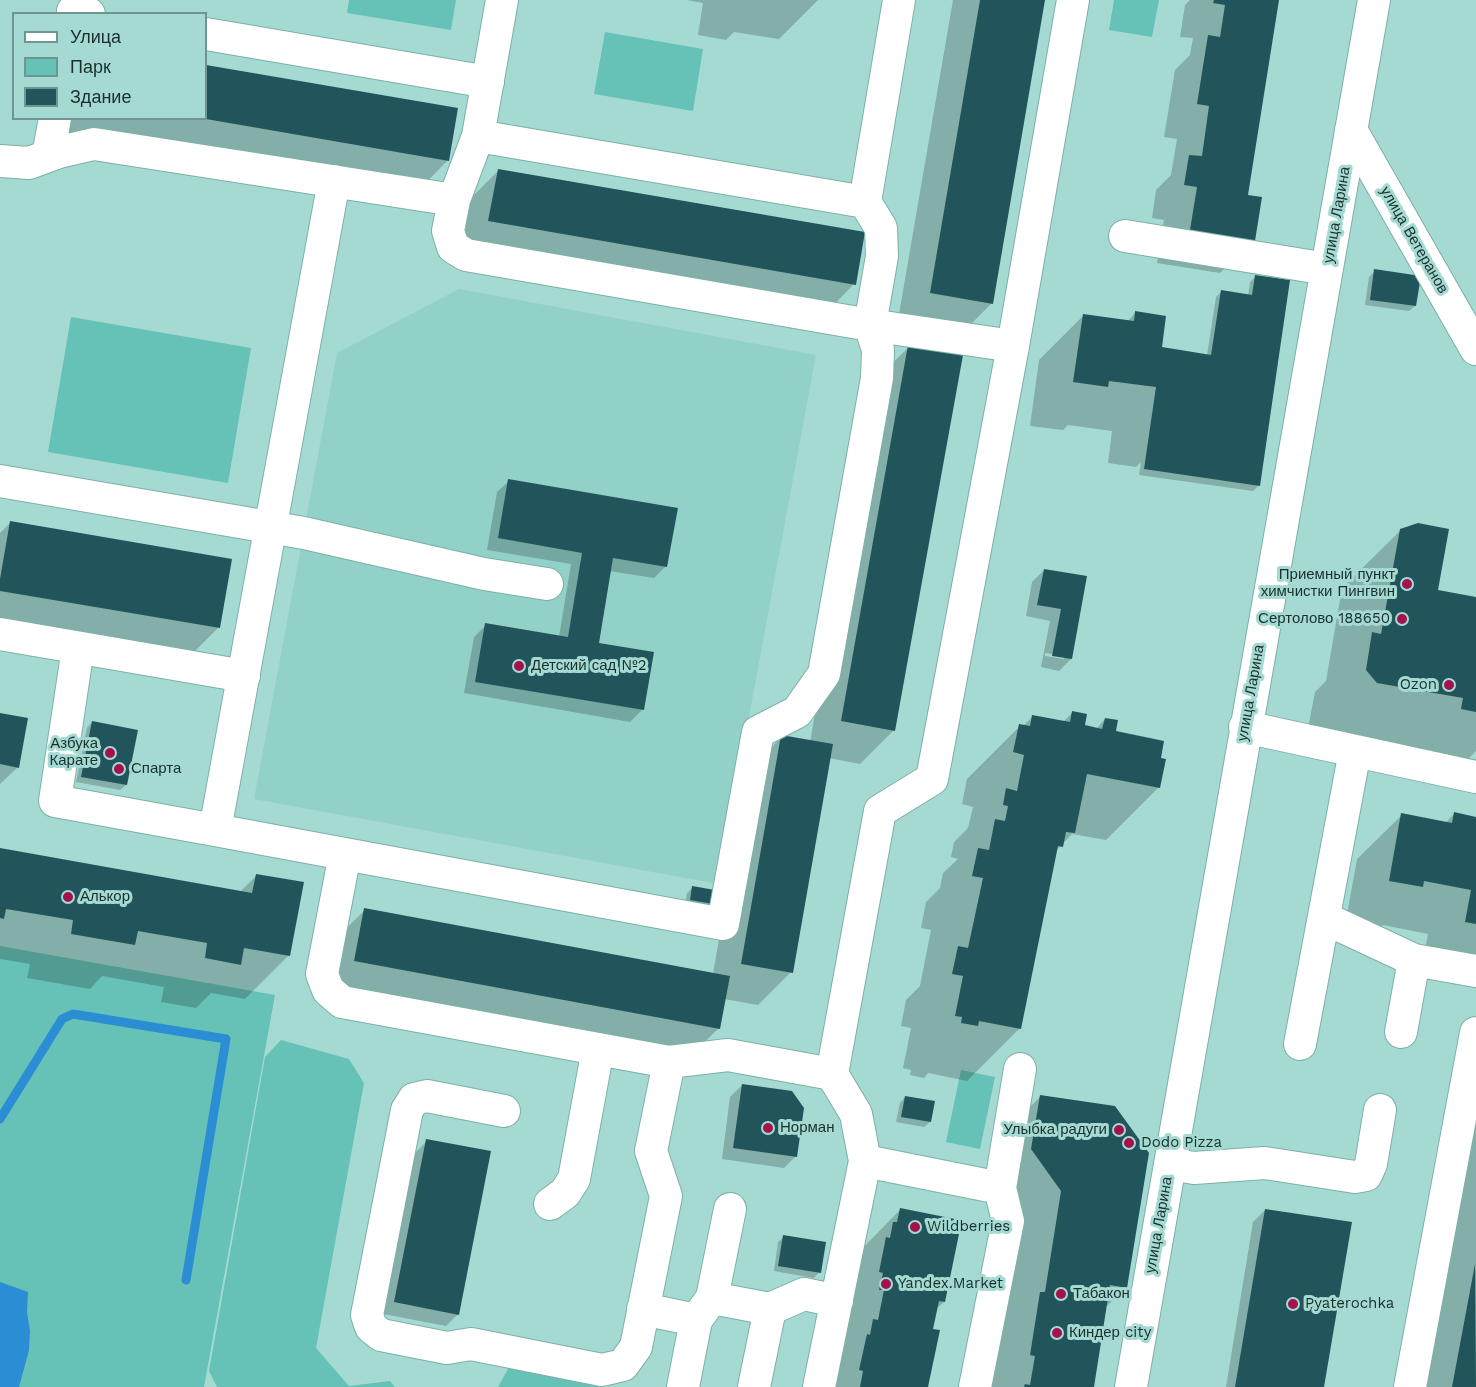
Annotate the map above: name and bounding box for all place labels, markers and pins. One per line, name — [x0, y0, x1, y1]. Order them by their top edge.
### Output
place label: Приемный пункт химчистки Пингвин — [1261, 566, 1395, 601]
marker: Приемный пункт химчистки Пингвин — [1400, 577, 1414, 591]
place label: Сертолово 188650 — [1258, 610, 1390, 628]
marker: Сертолово 188650 — [1395, 612, 1409, 626]
place label: Детский сад №2 — [531, 657, 647, 675]
marker: Детский сад №2 — [512, 659, 526, 673]
place label: Ozon — [1400, 676, 1437, 694]
marker: Ozon — [1442, 678, 1456, 692]
place label: Азбука Карате — [50, 735, 98, 770]
marker: Азбука Карате — [103, 746, 117, 760]
place label: Спарта — [131, 760, 181, 778]
marker: Спарта — [112, 762, 126, 776]
place label: Алькор — [80, 888, 130, 906]
marker: Алькор — [61, 890, 75, 904]
place label: Норман — [780, 1119, 834, 1137]
marker: Норман — [761, 1121, 775, 1135]
place label: Улыбка радуги — [1003, 1121, 1107, 1139]
marker: Улыбка радуги — [1112, 1123, 1126, 1137]
place label: Dodo Pizza — [1141, 1134, 1222, 1152]
marker: Dodo Pizza — [1122, 1136, 1136, 1150]
place label: Wildberries — [927, 1218, 1010, 1236]
marker: Wildberries — [908, 1220, 922, 1234]
place label: Yandex.Market — [898, 1275, 1003, 1293]
marker: Yandex.Market — [879, 1277, 893, 1291]
place label: Табакон — [1073, 1285, 1130, 1303]
marker: Табакон — [1054, 1287, 1068, 1301]
place label: Pyaterochka — [1305, 1295, 1394, 1313]
marker: Pyaterochka — [1286, 1297, 1300, 1311]
place label: Киндер city — [1069, 1324, 1151, 1342]
marker: Киндер city — [1050, 1326, 1064, 1340]

